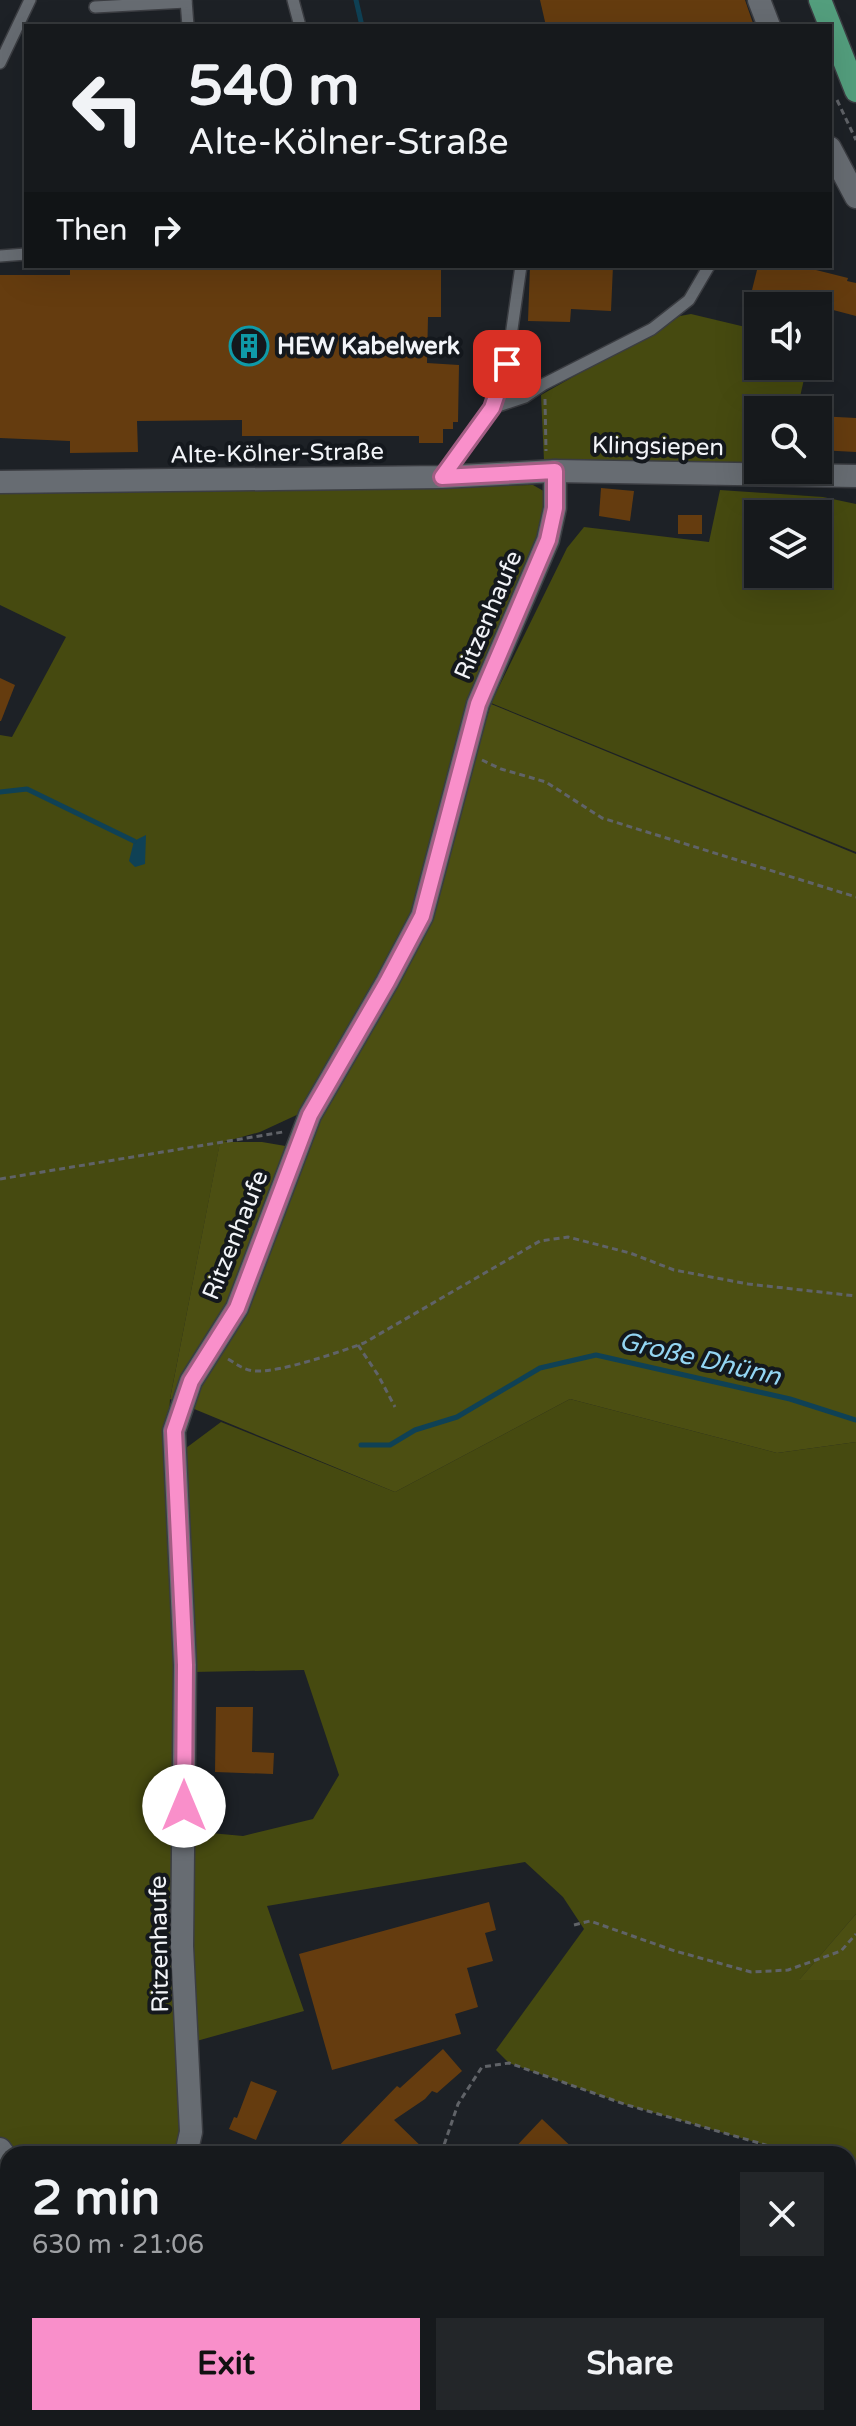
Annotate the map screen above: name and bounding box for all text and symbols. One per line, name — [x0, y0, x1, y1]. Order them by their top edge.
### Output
text: 540 m — [188, 53, 359, 120]
icon: left — [56, 56, 160, 160]
text: Alte-Kölner-Straße — [188, 121, 509, 164]
icon: right — [144, 208, 188, 252]
text: Then — [56, 212, 128, 249]
map controls — [744, 292, 832, 588]
button: sound — [744, 292, 832, 380]
building icon: HEW Kabelwerk — [228, 325, 270, 367]
pin — [473, 330, 541, 398]
place label: HEW Kabelwerk — [277, 332, 460, 361]
icon: arrive — [485, 342, 529, 386]
button: search — [744, 396, 832, 484]
street label: Klingsiepen — [592, 431, 724, 462]
street label: Alte-Kölner-Straße — [170, 437, 384, 470]
button: layers — [744, 500, 832, 588]
street label: Ritzenhaufe — [448, 546, 529, 684]
street label: Ritzenhaufe — [196, 1166, 275, 1304]
water label: Große Dhünn — [616, 1325, 785, 1392]
position arrow — [142, 1764, 226, 1848]
street label: Ritzenhaufe — [144, 1875, 175, 2013]
text: 2 min — [32, 2170, 160, 2228]
button: close — [740, 2172, 824, 2256]
text: 630 m · 21:06 — [32, 2229, 204, 2260]
button: Exit — [32, 2318, 420, 2410]
button: Share — [436, 2318, 824, 2410]

